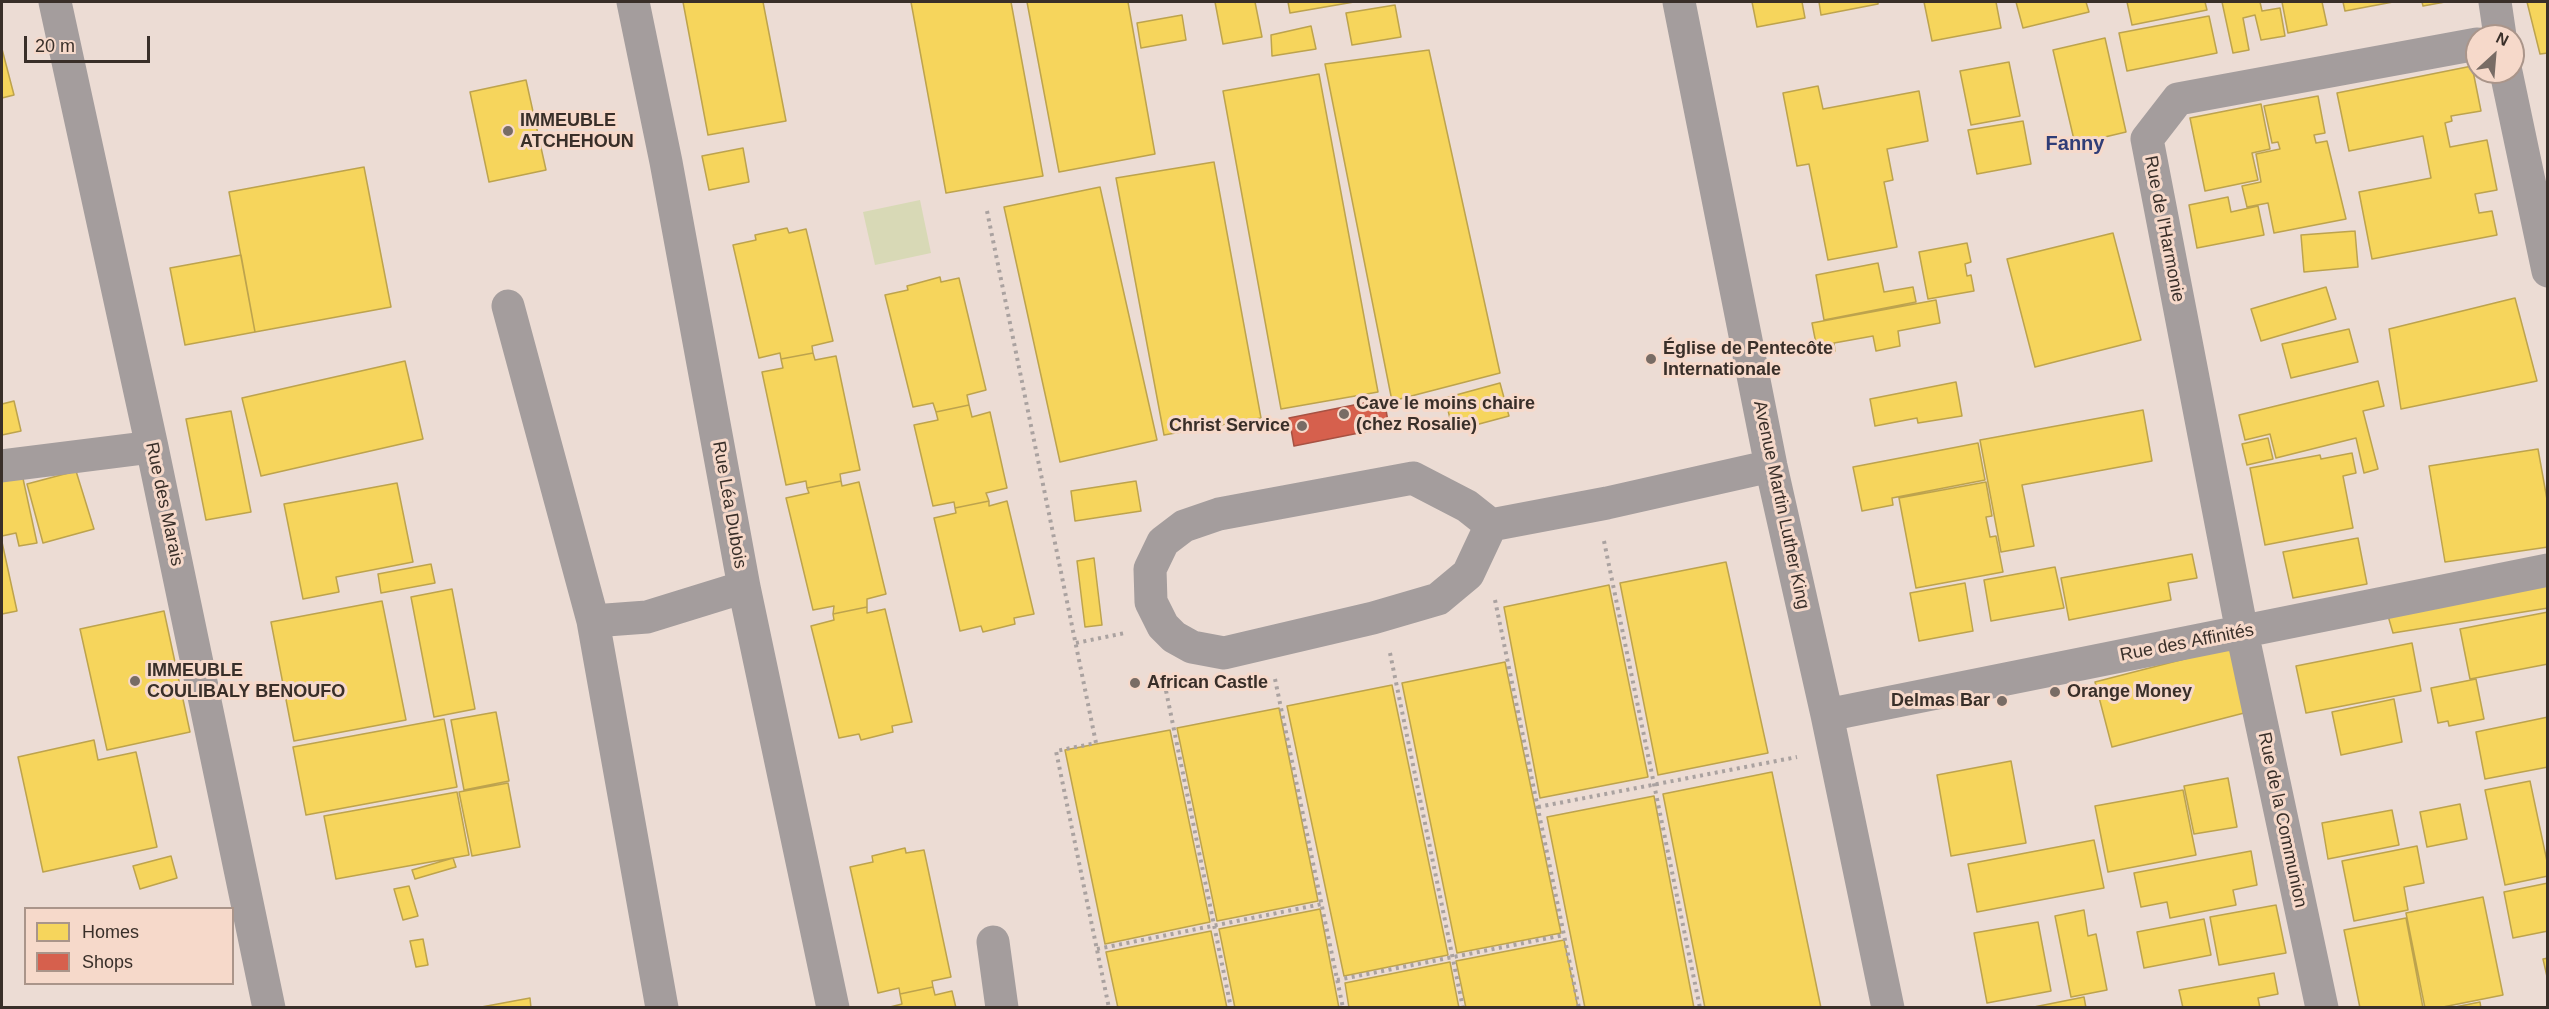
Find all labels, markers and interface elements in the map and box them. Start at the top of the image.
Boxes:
scale bar [27,24,153,62]
north arrow [2465,24,2525,84]
text: N [2493,29,2511,49]
text: 20 m [35,36,75,56]
place label: IMMEUBLE ATCHEHOUN [520,110,634,152]
marker: IMMEUBLE ATCHEHOUN [501,124,515,138]
district label: Fanny [2046,132,2104,156]
street label: Rue de l'Harmonie [2139,154,2189,304]
place label: Église de Pentecôte Internationale [1663,338,1833,380]
marker: Église de Pentecôte Internationale [1644,352,1658,366]
place label: Cave le moins chaire (chez Rosalie) [1356,393,1535,436]
street label: Avenue Martin Luther King [1748,399,1814,611]
marker: Cave le moins chaire (chez Rosalie) [1337,407,1351,421]
place label: Christ Service [1169,415,1290,437]
marker: Christ Service [1295,419,1309,433]
street label: Rue des Marais [140,440,188,568]
street label: Rue Léa Dubois [707,440,751,570]
street label: Rue des Affinités [2118,619,2256,667]
place label: IMMEUBLE COULIBALY BENOUFO [147,660,345,702]
place label: African Castle [1147,672,1268,694]
marker: IMMEUBLE COULIBALY BENOUFO [128,674,142,688]
marker: African Castle [1128,676,1142,690]
place label: Orange Money [2067,681,2192,703]
marker: Orange Money [2048,685,2062,699]
place label: Delmas Bar [1891,690,1990,712]
marker: Delmas Bar [1995,694,2009,708]
street label: Rue de la Communion [2253,730,2311,910]
legend [24,907,234,985]
text: Homes [82,922,139,942]
text: Shops [82,952,133,972]

